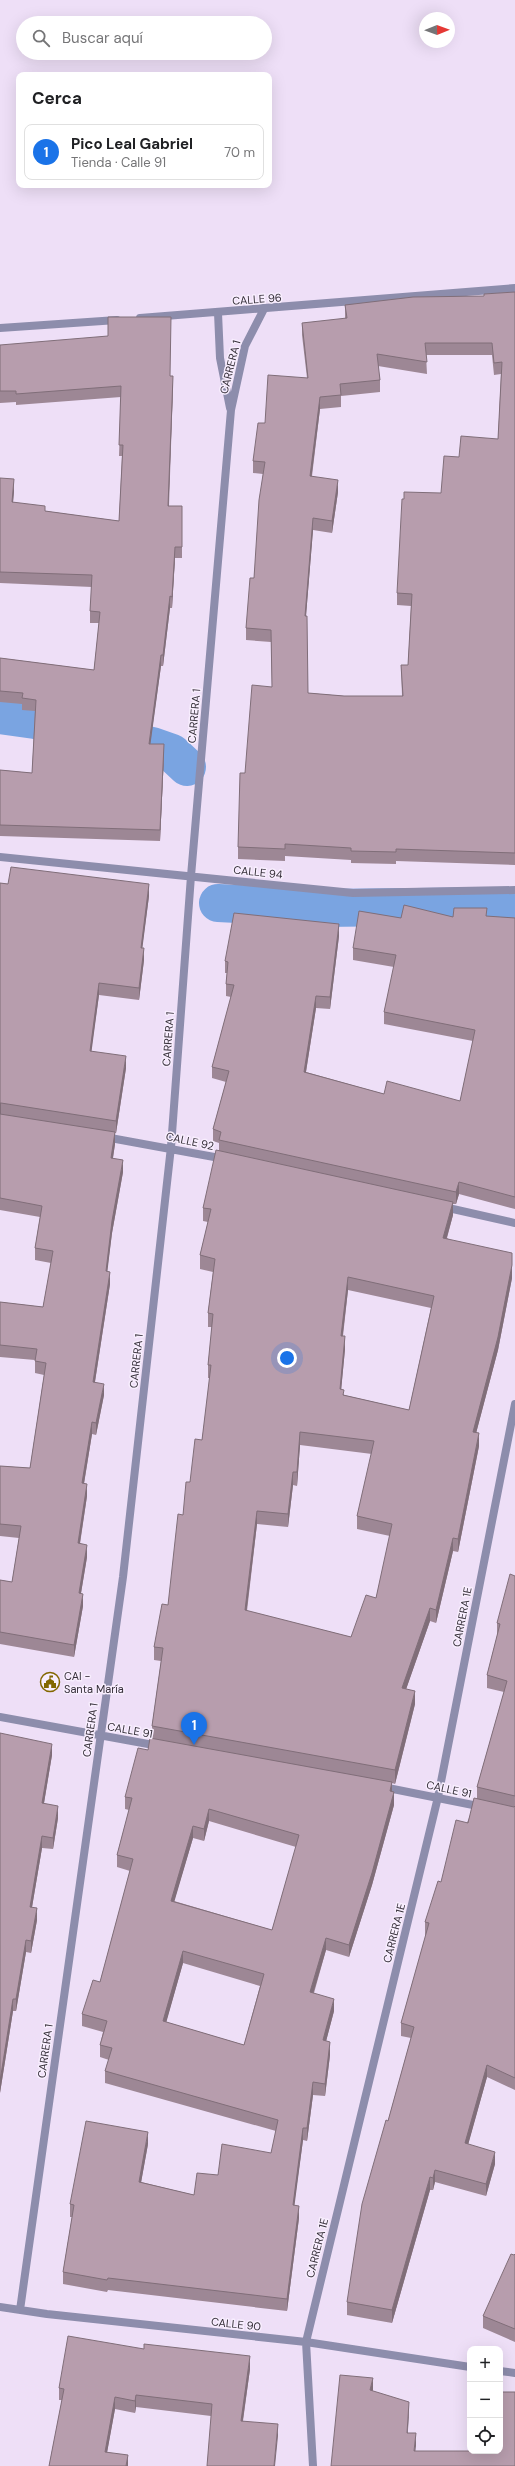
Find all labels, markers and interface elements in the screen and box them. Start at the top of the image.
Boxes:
north arrow [419,12,455,48]
search box [16,16,272,60]
icon: search [30,27,52,49]
text: Buscar aquí [62,28,143,48]
text: Cerca [32,87,82,109]
text: Pico Leal Gabriel [71,134,193,154]
text: 1 [44,144,48,161]
text: 70 m [224,144,255,161]
text: Tienda · Calle 91 [71,154,166,171]
street label: CALLE 96 [232,290,282,308]
street label: CARRERA 1 [217,339,243,395]
street label: CARRERA 1 [185,688,203,744]
street label: CALLE 94 [233,862,284,882]
street label: CARRERA 1 [159,1011,177,1067]
street label: CALLE 92 [165,1129,215,1153]
street label: CARRERA 1 [126,1333,146,1389]
your location [277,1348,297,1368]
street label: CARRERA 1E [449,1586,475,1648]
place label: CAI - Santa María [64,1669,124,1696]
public building icon: CAI - Santa María [39,1671,61,1693]
street label: CARRERA 1 [79,1702,101,1758]
pin: 1 [181,1712,207,1745]
street label: CALLE 91 [106,1719,154,1741]
street label: CALLE 91 [425,1777,473,1801]
street label: CARRERA 1E [380,1902,408,1964]
street label: CARRERA 1 [34,2023,56,2079]
street label: CARRERA 1E [303,2217,331,2279]
street label: CALLE 90 [210,2314,262,2334]
map controls [467,2346,503,2454]
button: + [467,2346,503,2382]
button: − [467,2382,503,2418]
button: locate [467,2418,503,2454]

